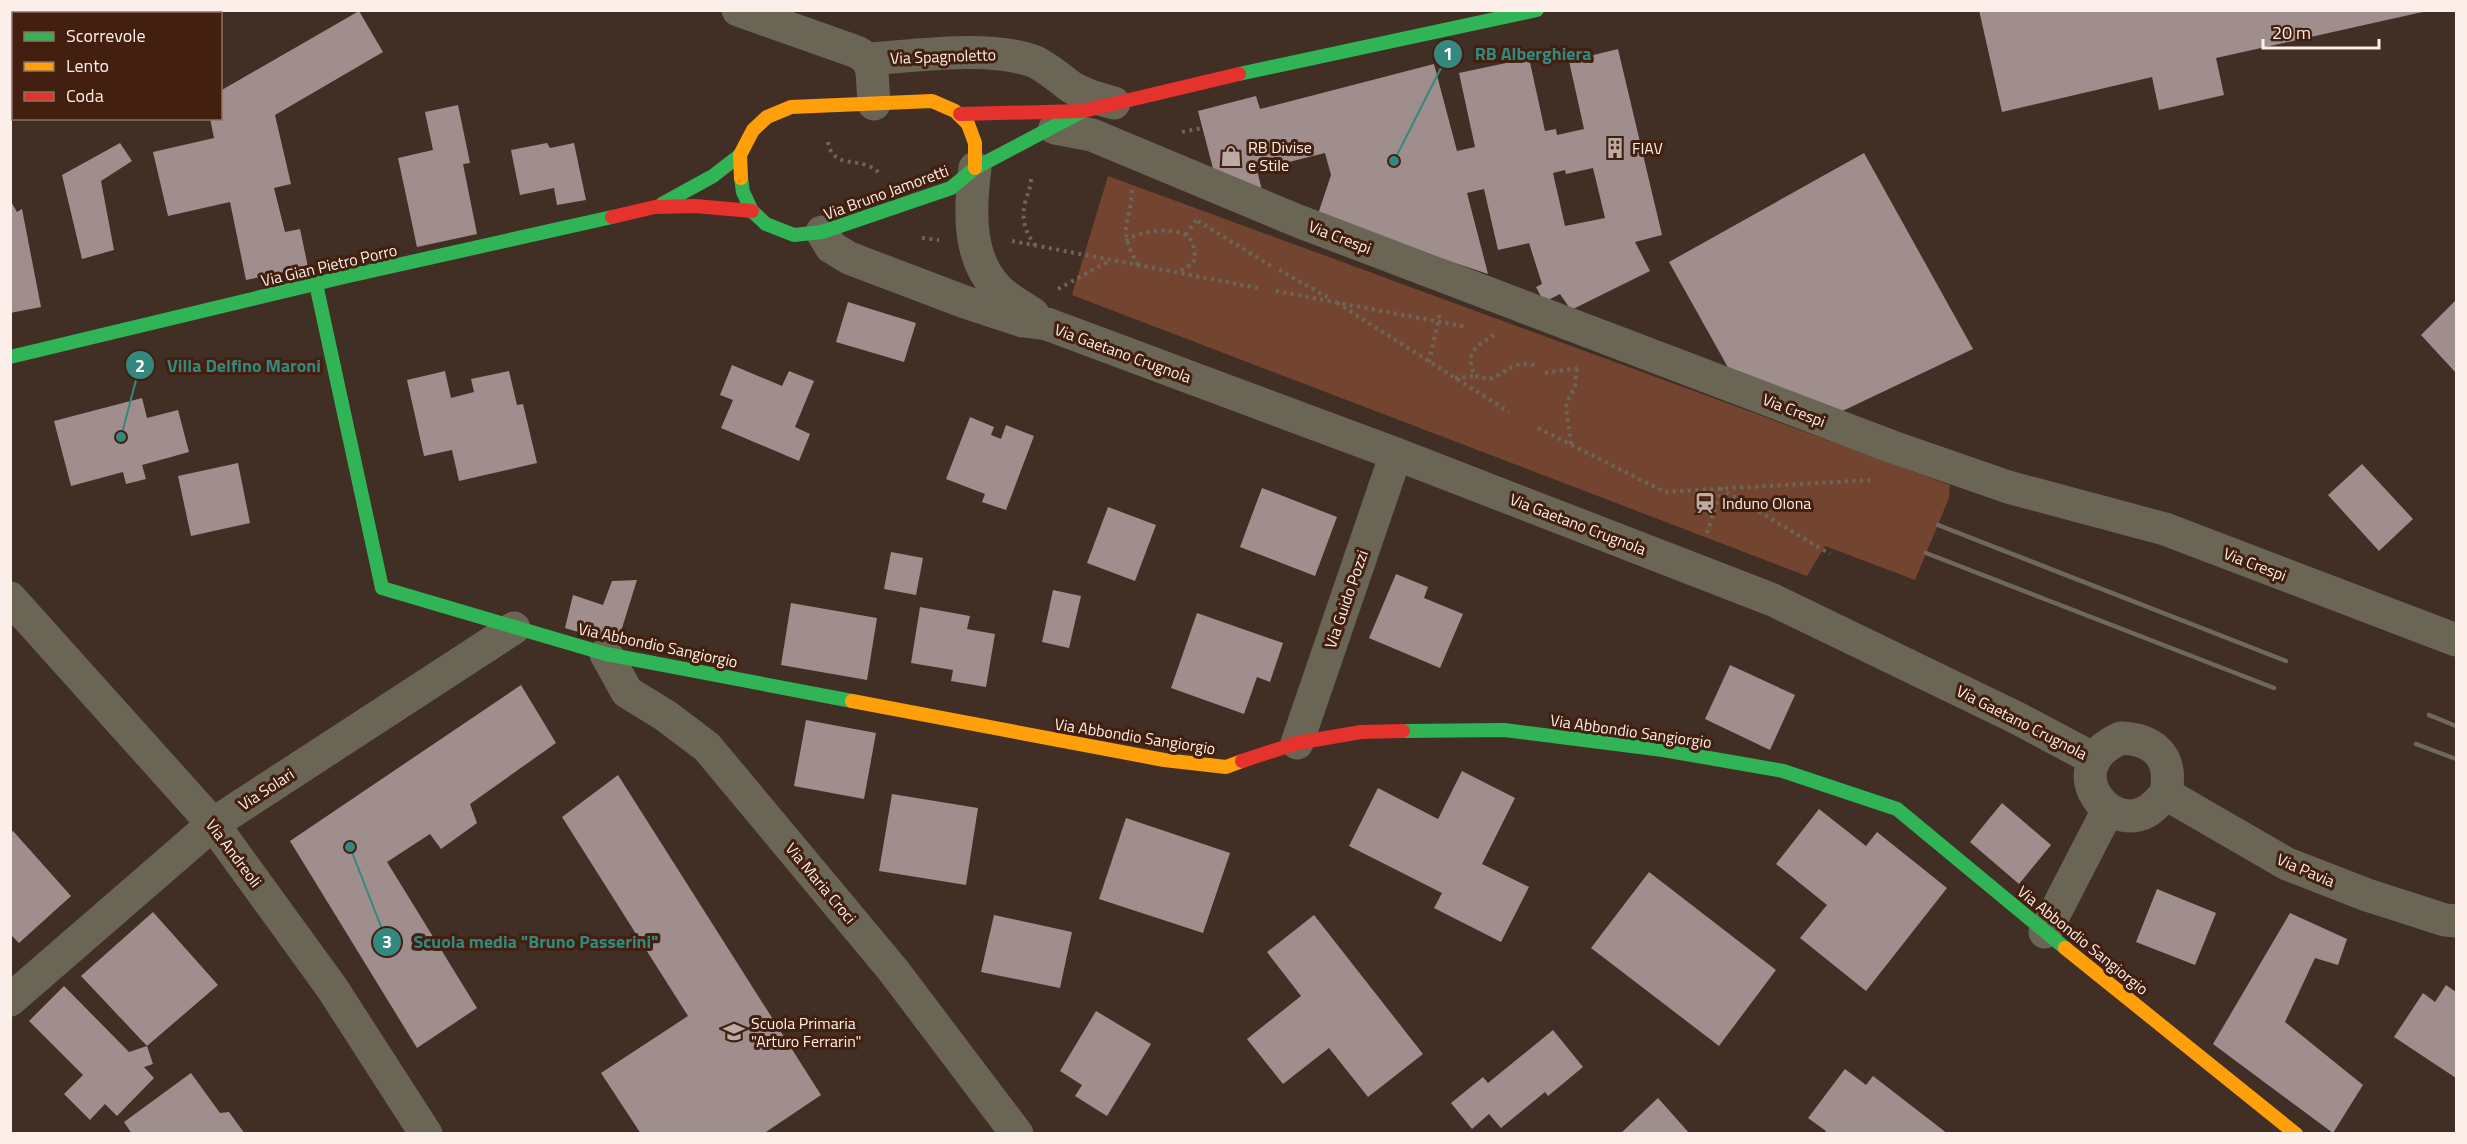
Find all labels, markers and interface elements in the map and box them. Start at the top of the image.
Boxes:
legend [12,12,222,120]
scale bar [2263,12,2378,50]
text: 20 m [2272,19,2311,46]
text: Scorrevole [66,22,145,49]
callout: RB Alberghiera [1433,36,1604,72]
text: 1 [1443,40,1453,67]
text: RB Alberghiera [1475,40,1591,67]
street label: Via Spagnoletto [890,42,996,70]
text: Lento [66,52,109,79]
text: Coda [66,82,104,109]
place label: RB Divise e Stile [1248,135,1312,177]
building icon: FIAV [1603,136,1627,160]
place label: FIAV [1632,136,1663,160]
shop icon: RB Divise e Stile [1219,144,1243,168]
street label: Via Bruno Jamoretti [820,158,952,226]
street label: Via Crespi [1305,214,1375,260]
street label: Via Gian Pietro Porro [259,238,399,292]
street label: Via Gaetano Crugnola [1051,317,1195,389]
callout: Villa Delfino Maroni [125,347,333,383]
text: 2 [135,352,145,379]
text: Villa Delfino Maroni [167,352,321,379]
street label: Via Crespi [1759,387,1829,433]
street label: Via Gaetano Crugnola [1506,487,1650,561]
station icon: Induno Olona [1693,491,1717,515]
place label: Induno Olona [1722,491,1811,515]
street label: Via Crespi [2220,541,2290,587]
street label: Via Guido Pozzi [1318,547,1374,651]
street label: Via Abbondio Sangiorgio [576,616,740,674]
street label: Via Gaetano Crugnola [1952,679,2092,765]
street label: Via Abbondio Sangiorgio [1549,708,1713,754]
street label: Via Abbondio Sangiorgio [1053,711,1217,761]
street label: Via Solari [233,762,299,816]
street label: Via Andreoli [200,814,268,892]
street label: Via Maria Croci [780,837,862,929]
street label: Via Pavia [2273,847,2339,893]
street label: Via Abbondio Sangiorgio [2012,879,2154,1001]
callout: Scuola media "Bruno Passerini" [372,924,671,960]
text: 3 [382,928,392,955]
text: Scuola media "Bruno Passerini" [413,928,659,955]
place label: Scuola Primaria "Arturo Ferrarin" [751,1011,862,1053]
school or university icon: Scuola Primaria "Arturo Ferrarin" [722,1020,746,1044]

